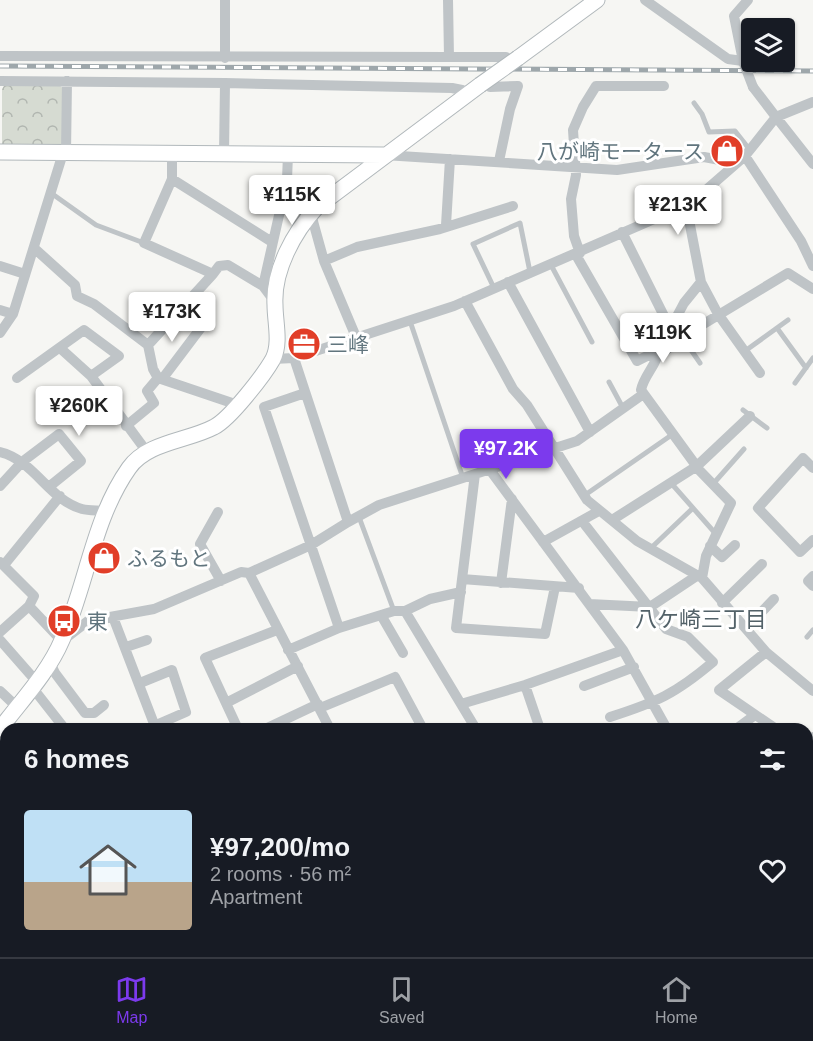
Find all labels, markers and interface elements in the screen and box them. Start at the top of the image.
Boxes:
map controls [741,18,795,72]
button: layers [741,18,795,72]
shop icon: 八が崎モータース [709,133,745,169]
place label: 八が崎モータース [537,140,704,163]
pin: ¥115K [250,175,334,226]
text: ¥115K [263,183,321,205]
pin: ¥213K [636,185,720,236]
text: ¥213K [649,193,707,215]
pin: ¥173K [130,292,214,343]
text: ¥173K [143,300,201,322]
pin: ¥119K [621,313,705,364]
text: ¥119K [634,321,692,343]
office icon: 三峰 [286,326,322,362]
place label: 三峰 [327,333,369,356]
pin: ¥260K [37,386,121,437]
text: ¥260K [50,394,108,416]
pin: ¥97.2K [457,429,555,480]
text: ¥97.2K [474,437,538,459]
shop icon: ふるもと [86,540,122,576]
place label: ふるもと [127,547,211,570]
bus stop icon: 東 [46,603,82,639]
district label: 八ケ崎三丁目 [635,607,767,632]
place label: 東 [87,610,108,633]
icon: filters [756,743,789,776]
text: 6 homes [24,744,130,774]
text: ¥97,200/mo [210,832,350,862]
icon: home [72,834,144,906]
icon: heart [756,854,789,887]
text: 2 rooms · 56 m² [210,863,351,885]
text: Apartment [210,886,302,908]
tab: Map [115,973,148,1027]
tab: Saved [379,973,424,1027]
tab: Home [655,973,698,1027]

